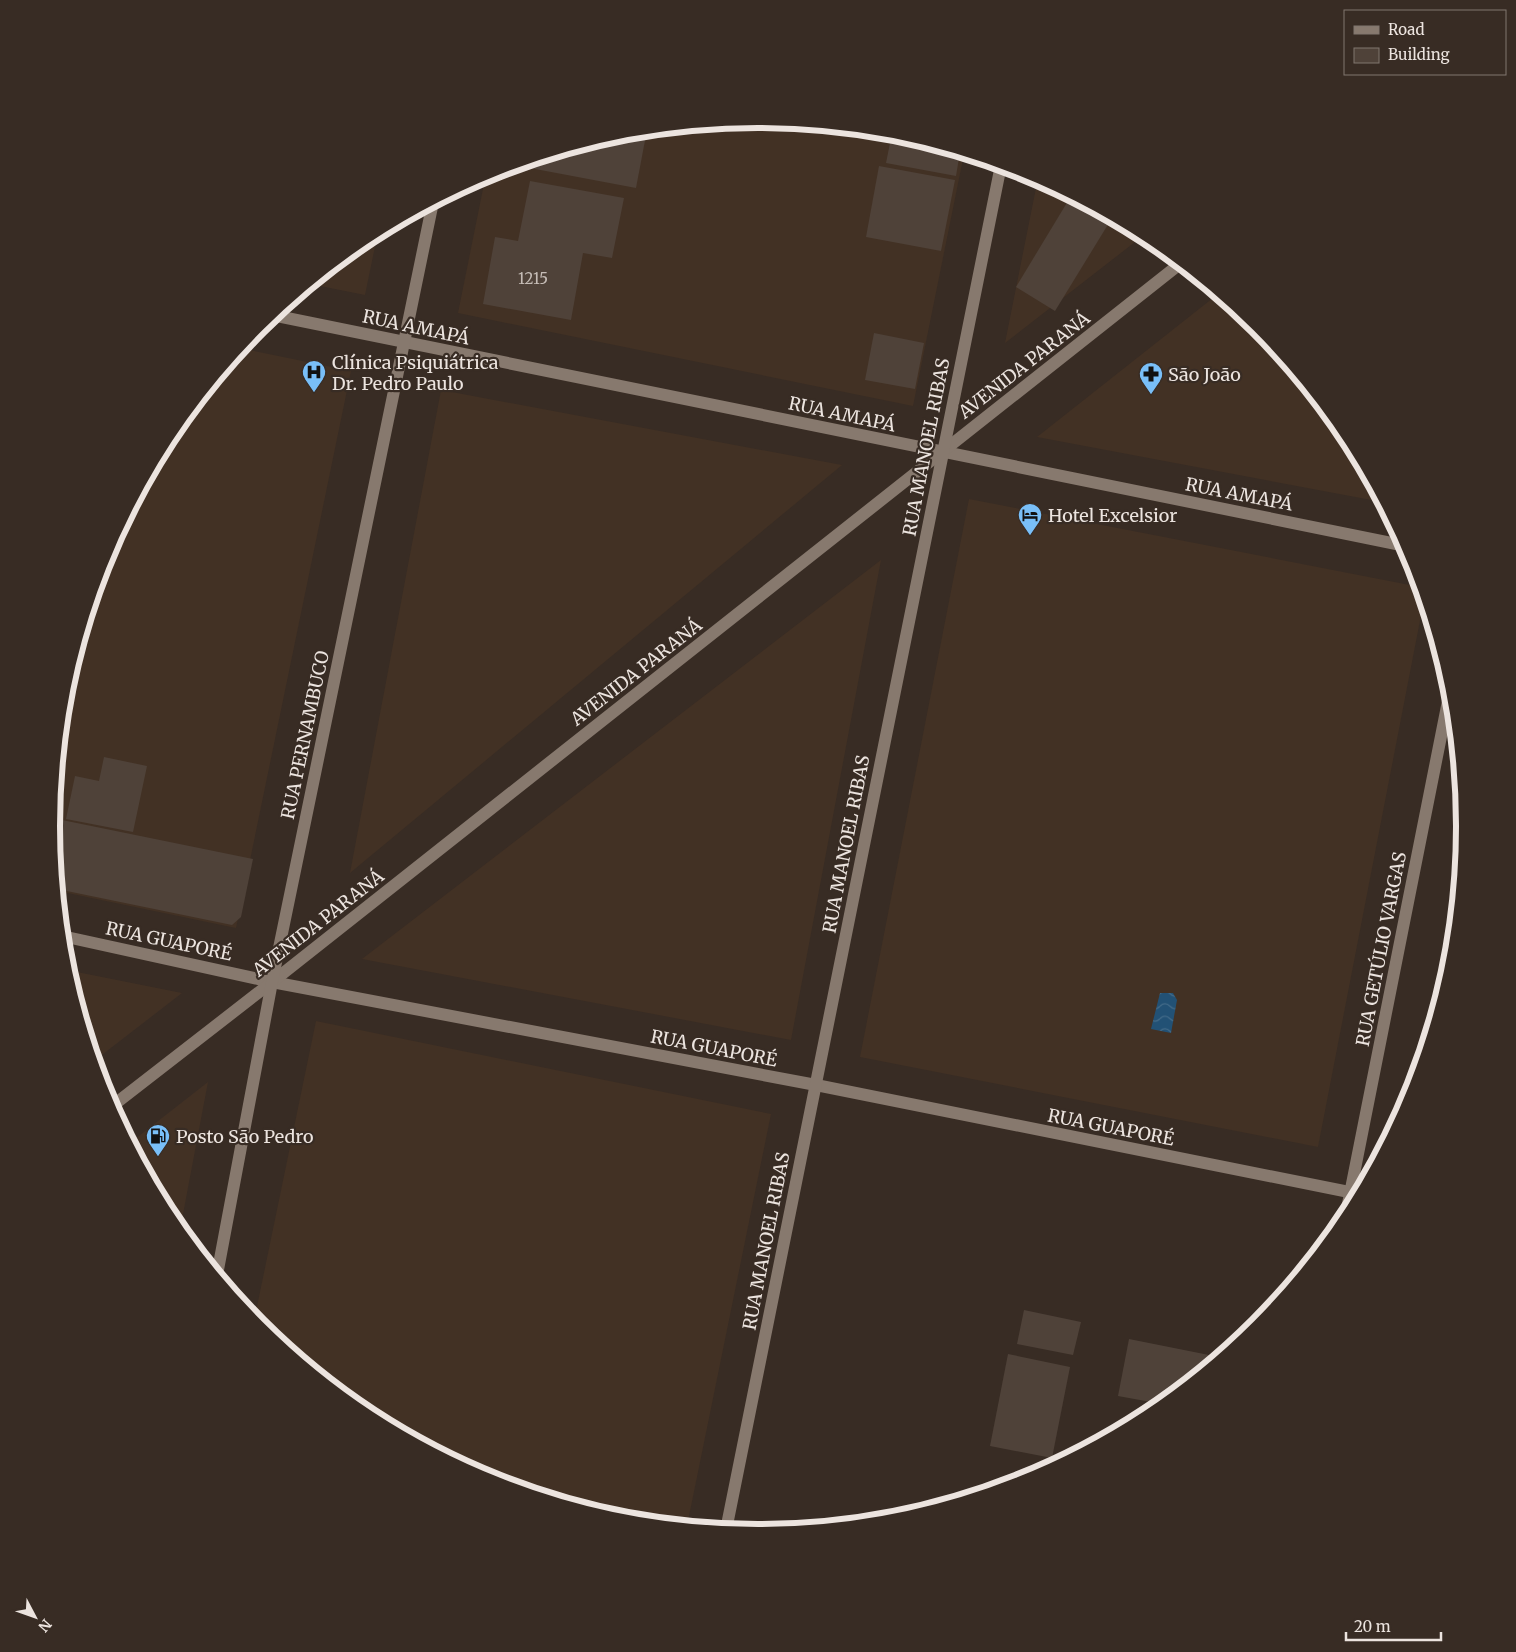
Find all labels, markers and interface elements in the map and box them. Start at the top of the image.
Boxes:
legend [1344,10,1506,75]
text: Road [1388,20,1424,39]
text: Building [1388,45,1450,64]
house number: 1215 [518,269,548,288]
street label: RUA AMAPÁ [360,304,472,350]
street label: AVENIDA PARANÁ [953,306,1095,424]
place label: Clínica Psiquiátrica Dr. Pedro Paulo [332,351,499,395]
street label: RUA MANOEL RIBAS [897,356,955,538]
hospital icon: Clínica Psiquiátrica Dr. Pedro Paulo [301,359,327,393]
pharmacy icon: São João [1138,361,1164,395]
place label: São João [1168,363,1241,386]
street label: RUA AMAPÁ [786,391,898,437]
street label: RUA AMAPÁ [1183,472,1295,516]
hotel icon: Hotel Excelsior [1017,502,1043,536]
place label: Hotel Excelsior [1048,504,1177,527]
street label: AVENIDA PARANÁ [565,613,707,731]
street label: RUA PERNAMBUCO [276,649,334,821]
street label: RUA MANOEL RIBAS [817,753,875,935]
street label: RUA GETÚLIO VARGAS [1351,849,1411,1048]
street label: AVENIDA PARANÁ [247,864,389,982]
street label: RUA GUAPORÉ [104,916,235,966]
street label: RUA GUAPORÉ [649,1024,780,1072]
street label: RUA GUAPORÉ [1046,1103,1177,1151]
fuel station icon: Posto São Pedro [145,1123,171,1157]
place label: Posto São Pedro [176,1125,313,1148]
street label: RUA MANOEL RIBAS [737,1150,795,1332]
north arrow [10,1592,60,1642]
scale bar [1346,1610,1441,1642]
text: N [34,1615,55,1636]
text: 20 m [1354,1617,1391,1636]

